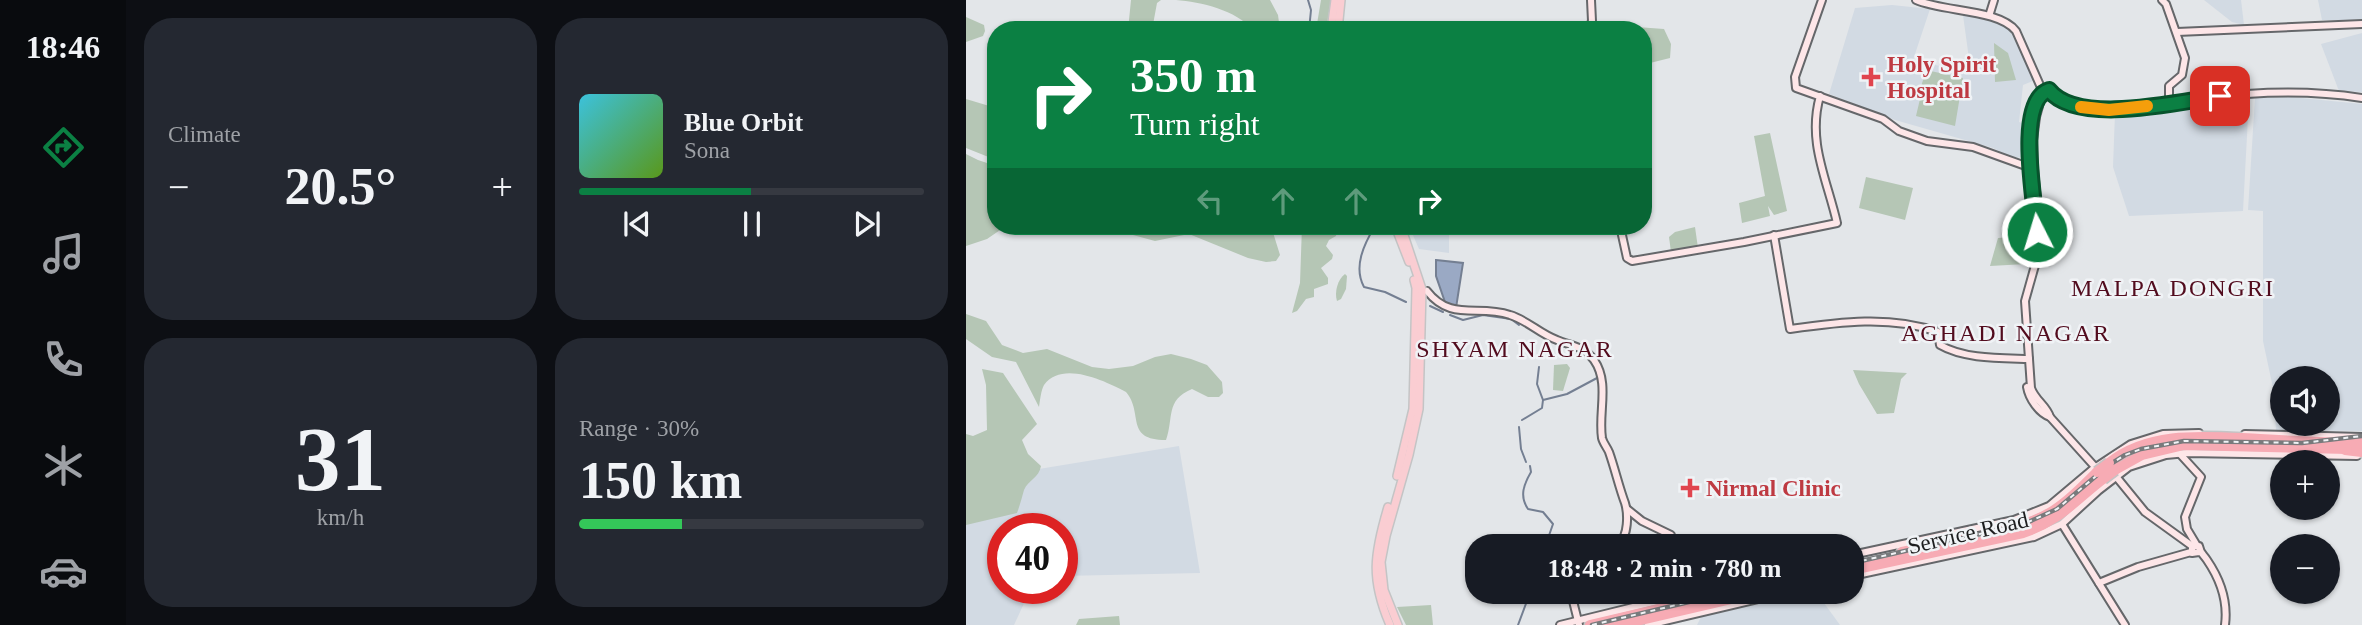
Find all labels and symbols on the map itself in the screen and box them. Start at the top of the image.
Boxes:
place label: Holy Spirit Hospital [1887,52,1997,103]
pin [2190,66,2250,126]
marker: Holy Spirit Hospital [1861,67,1881,87]
position arrow [2000,195,2074,269]
district label: MALPA DONGRI [2071,275,2275,301]
district label: AGHADI NAGAR [1901,320,2111,346]
district label: SHYAM NAGAR [1416,336,1614,362]
place label: Nirmal Clinic [1706,476,1841,501]
marker: Nirmal Clinic [1680,478,1700,498]
street label: Service Road [1905,507,2031,559]
speed limit sign: 40 [987,513,1078,604]

